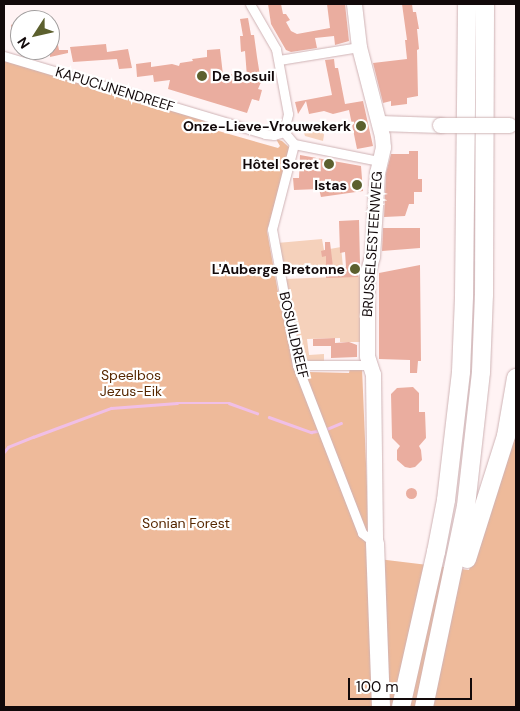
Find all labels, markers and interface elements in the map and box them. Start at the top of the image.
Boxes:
north arrow [10,10,60,60]
text: N [13,34,34,52]
street label: KAPUCIJNENDREEF [53,63,177,115]
place label: De Bosuil [212,68,275,84]
marker: De Bosuil [196,70,208,82]
place label: Onze-Lieve-Vrouwekerk [183,118,351,134]
marker: Onze-Lieve-Vrouwekerk [355,120,367,132]
place label: Hôtel Soret [242,156,319,172]
marker: Hôtel Soret [323,158,335,170]
street label: BRUSSELSESTEENWEG [359,170,385,318]
place label: Istas [314,177,347,193]
marker: Istas [351,179,363,191]
place label: L'Auberge Bretonne [212,261,345,277]
marker: L'Auberge Bretonne [349,263,361,275]
street label: BOSUILDREEF [276,290,312,380]
park label: Speelbos Jezus-Eik [100,367,162,400]
park label: Sonian Forest [142,515,230,531]
scale bar [350,668,474,700]
text: 100 m [356,677,399,697]

